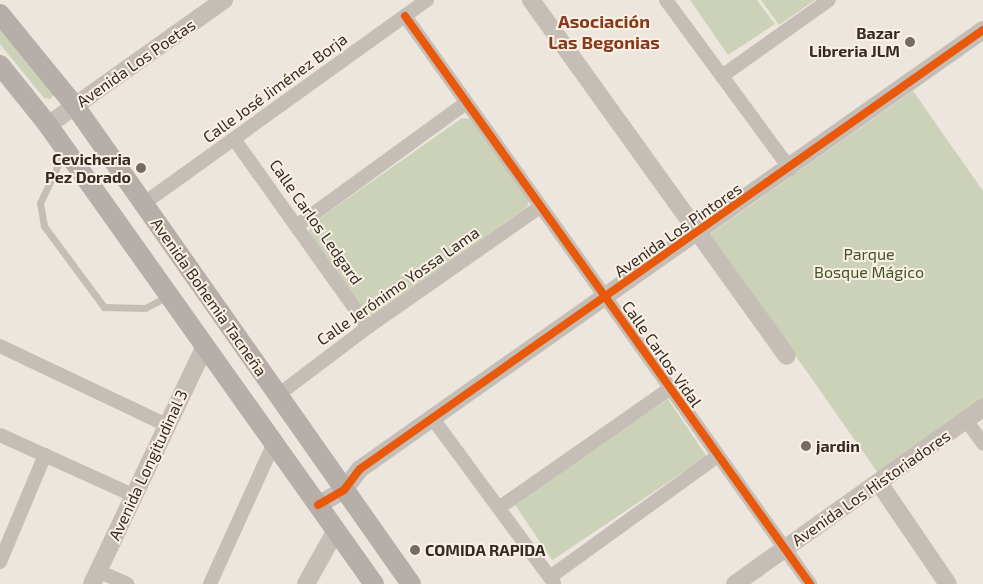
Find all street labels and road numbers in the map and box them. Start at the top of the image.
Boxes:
street label: Avenida Los Poetas [73,15,199,111]
street label: Calle José Jiménez Borja [199,29,351,147]
street label: Calle Carlos Ledgard [266,156,366,288]
street label: Avenida Los Pintores [611,179,745,281]
street label: Avenida Bohemia Tacneña [147,214,271,380]
street label: Calle Jerónimo Yossa Lama [313,222,483,350]
street label: Calle Carlos Vidal [618,297,706,411]
street label: Avenida Longitudinal 3 [105,386,191,544]
street label: Avenida Los Historiadores [788,426,954,550]

